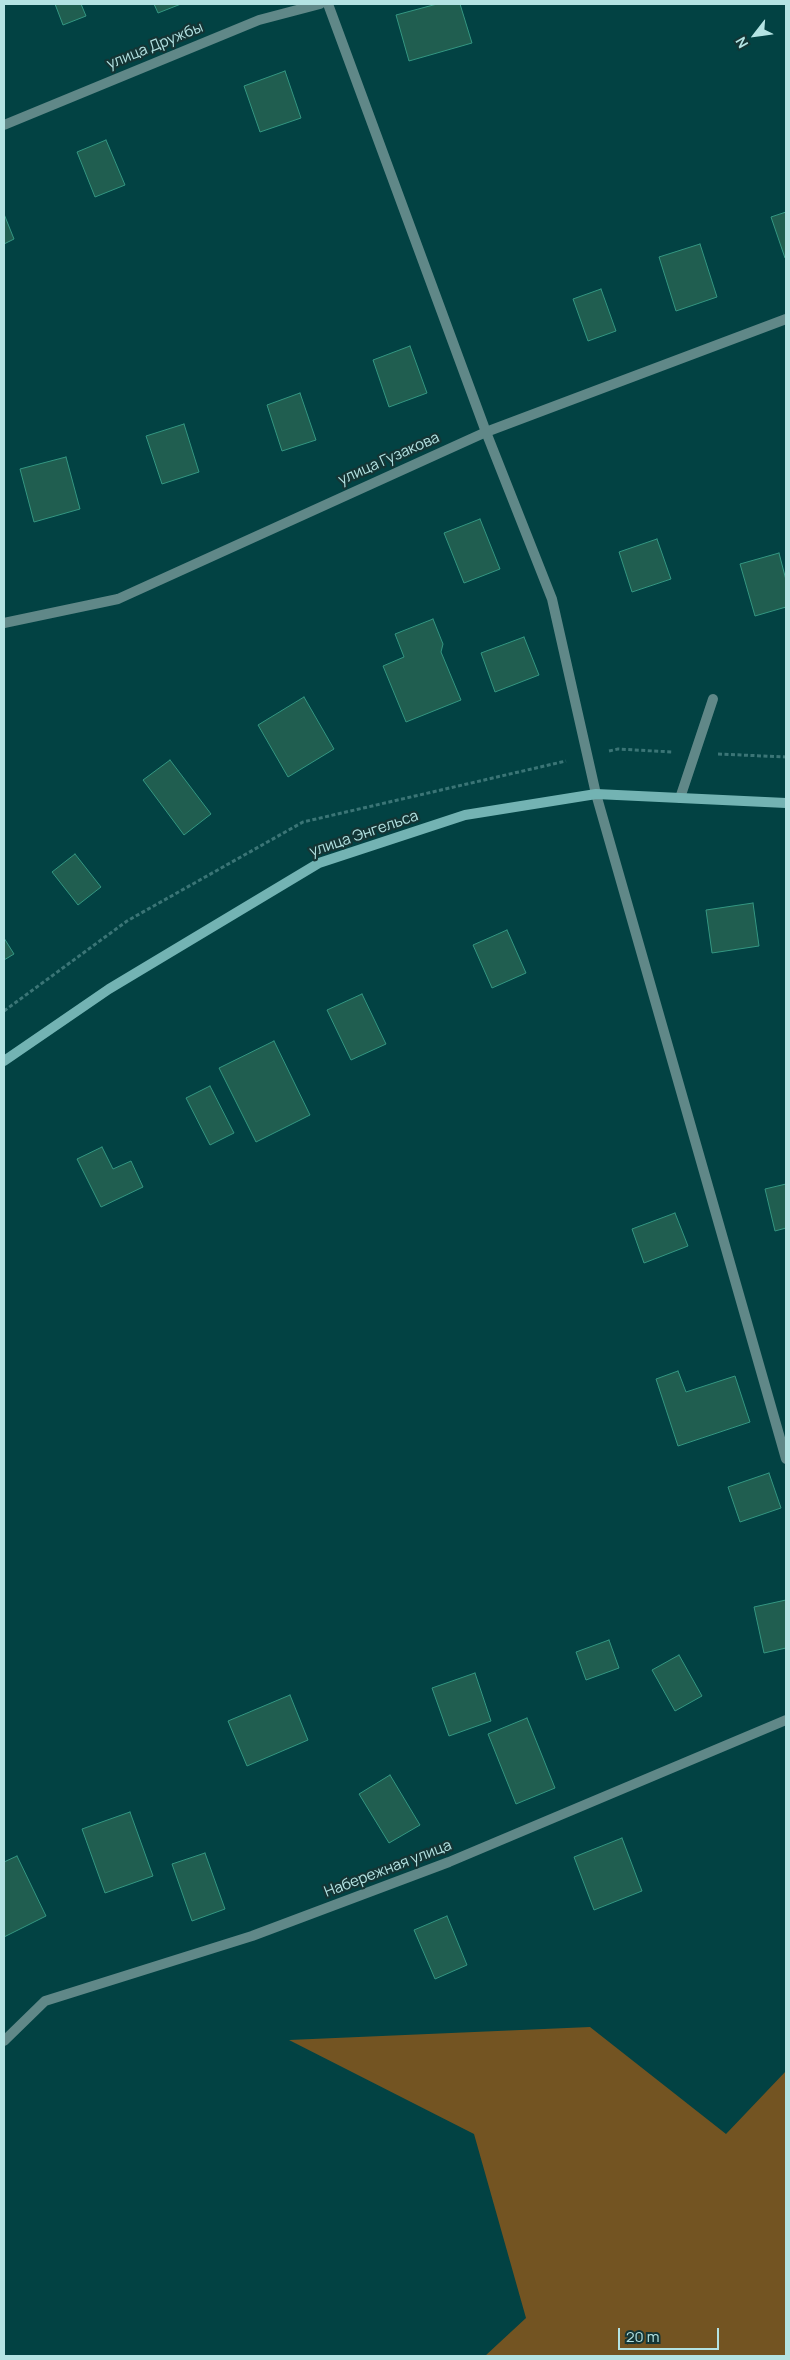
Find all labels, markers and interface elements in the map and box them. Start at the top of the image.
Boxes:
north arrow [730,10,780,60]
street label: улица Дружбы [104,19,206,73]
text: N [731,34,752,52]
street label: улица Гузакова [336,429,442,489]
street label: улица Энгельса [307,807,421,861]
street label: Набережная улица [322,1836,454,1902]
scale bar [620,2318,721,2350]
text: 20 m [626,2326,659,2347]

